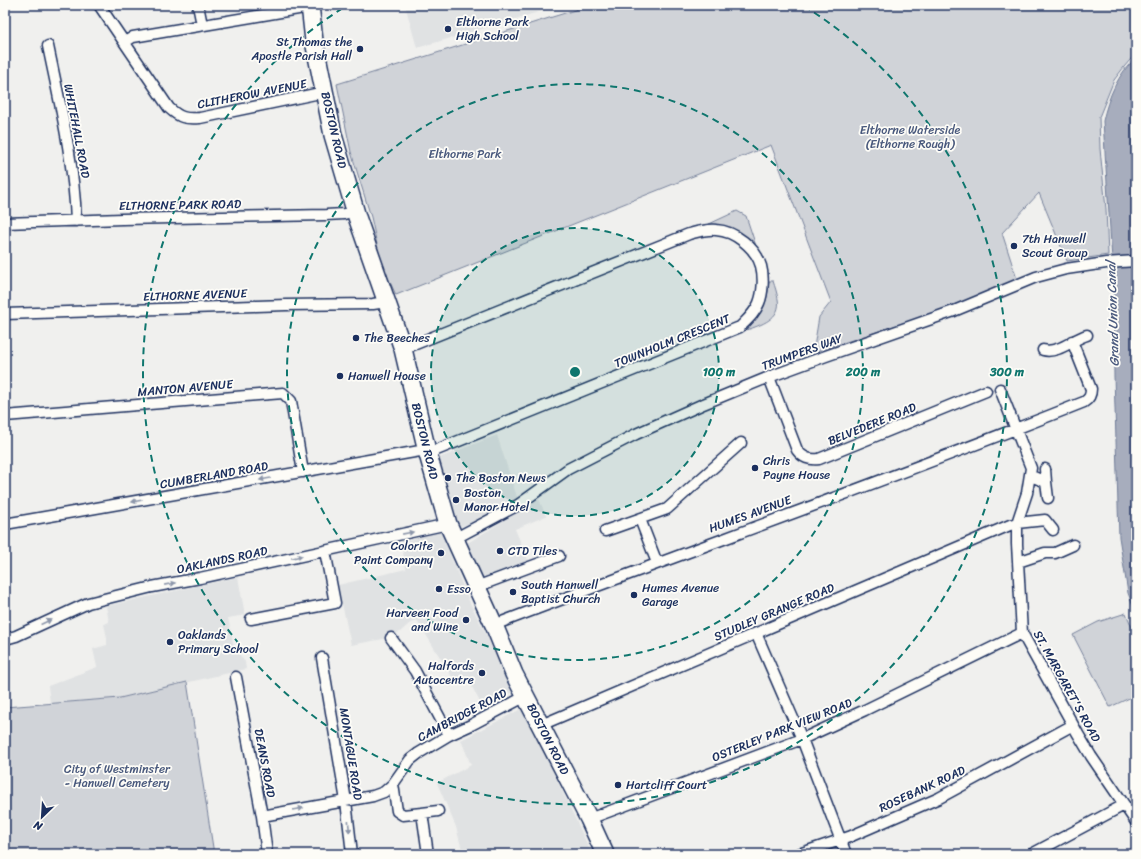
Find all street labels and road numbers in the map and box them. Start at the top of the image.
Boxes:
street label: CLITHEROW AVENUE [195,72,310,115]
street label: WHITEHALL ROAD [57,82,97,181]
street label: BOSTON ROAD [314,89,354,171]
street label: ELTHORNE PARK ROAD [119,193,242,217]
street label: ELTHORNE AVENUE [143,282,249,308]
street label: TOWNHOLM CRESCENT [611,307,734,374]
street label: TRUMPERS WAY [758,327,846,377]
street label: MANTON AVENUE [136,373,235,403]
street label: BELVEDERE ROAD [824,396,920,452]
street label: BOSTON ROAD [405,400,445,482]
street label: CUMBERLAND ROAD [158,455,270,495]
street label: HUMES AVENUE [706,488,796,539]
street label: OAKLANDS ROAD [175,539,270,580]
street label: STUDLEY GRANGE ROAD [710,576,839,647]
street label: ST. MARGARET'S ROAD [1027,626,1107,747]
street label: CAMBRIDGE ROAD [413,682,511,748]
street label: OSTERLEY PARK VIEW ROAD [708,692,856,768]
street label: BOSTON ROAD [520,699,576,779]
street label: MONTAGUE ROAD [333,706,369,802]
street label: DEANS ROAD [248,727,283,800]
street label: ROSEBANK ROAD [875,759,970,819]

